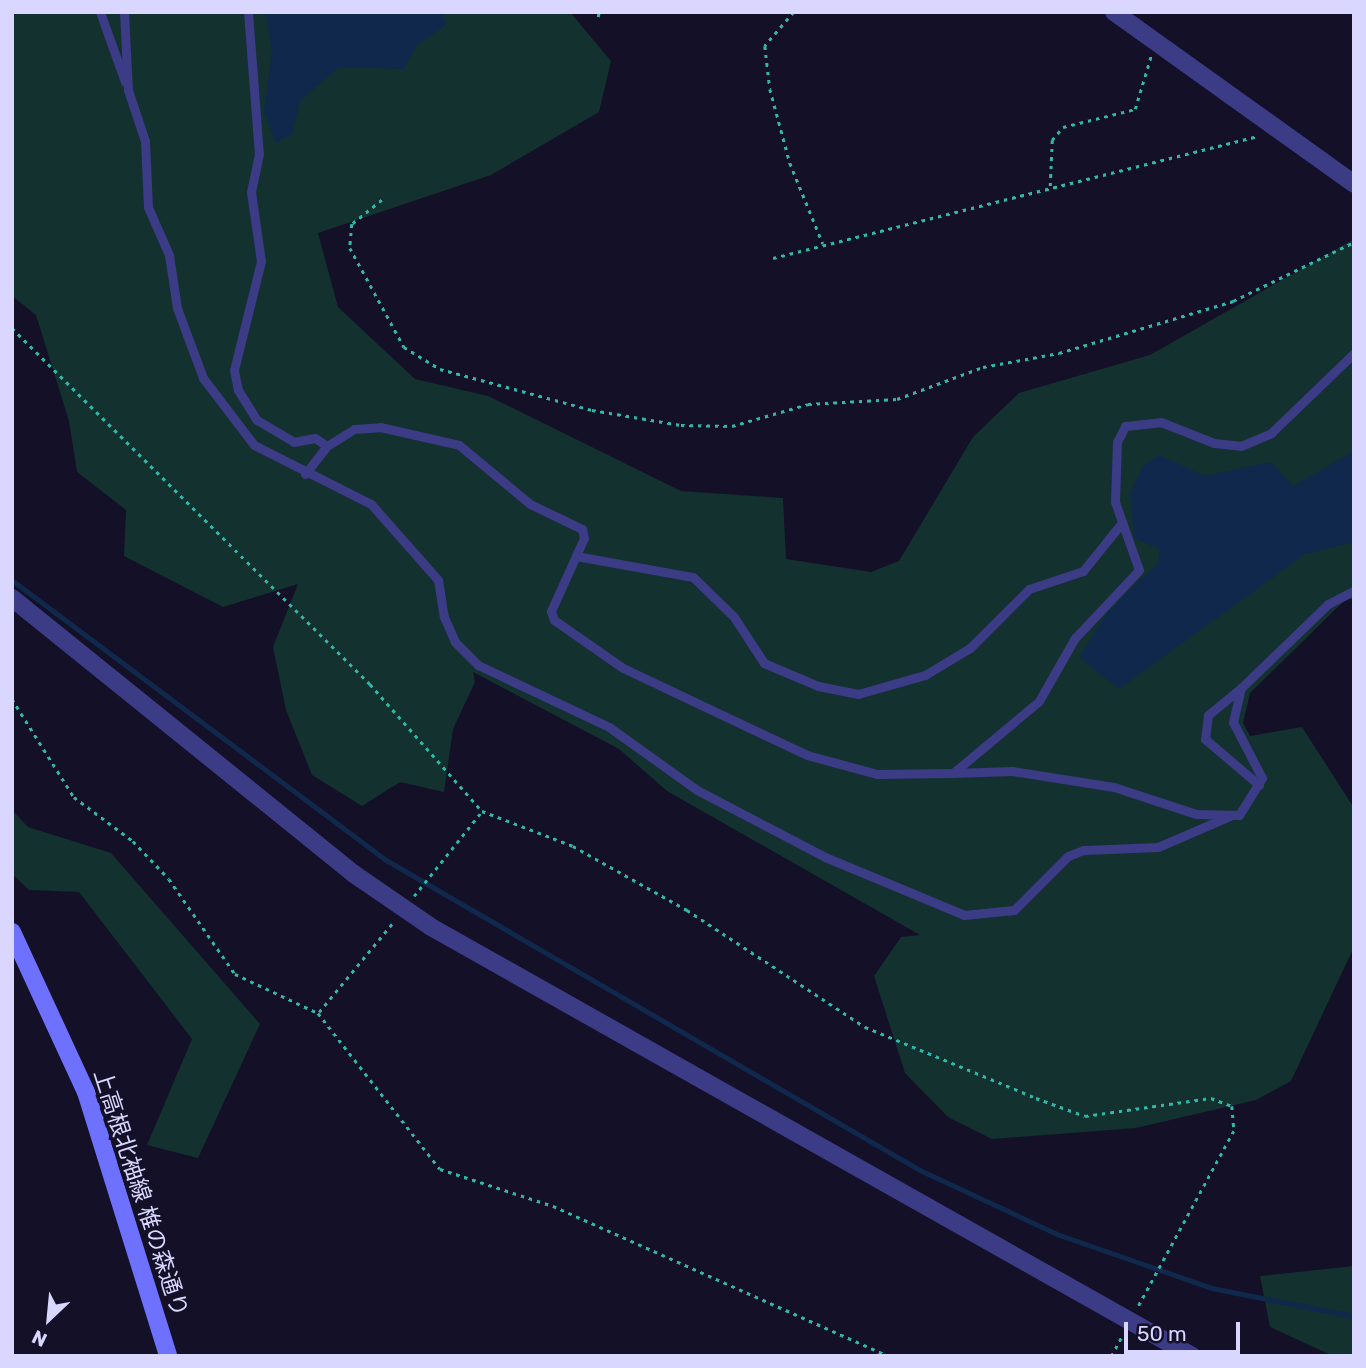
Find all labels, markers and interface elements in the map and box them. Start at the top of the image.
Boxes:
street label: 上高根北袖線 椎の森通り [88,1066,194,1320]
north arrow [14,1284,84,1354]
scale bar [1128,1308,1244,1352]
text: 50 m [1137,1321,1187,1346]
text: N [28,1325,51,1352]

